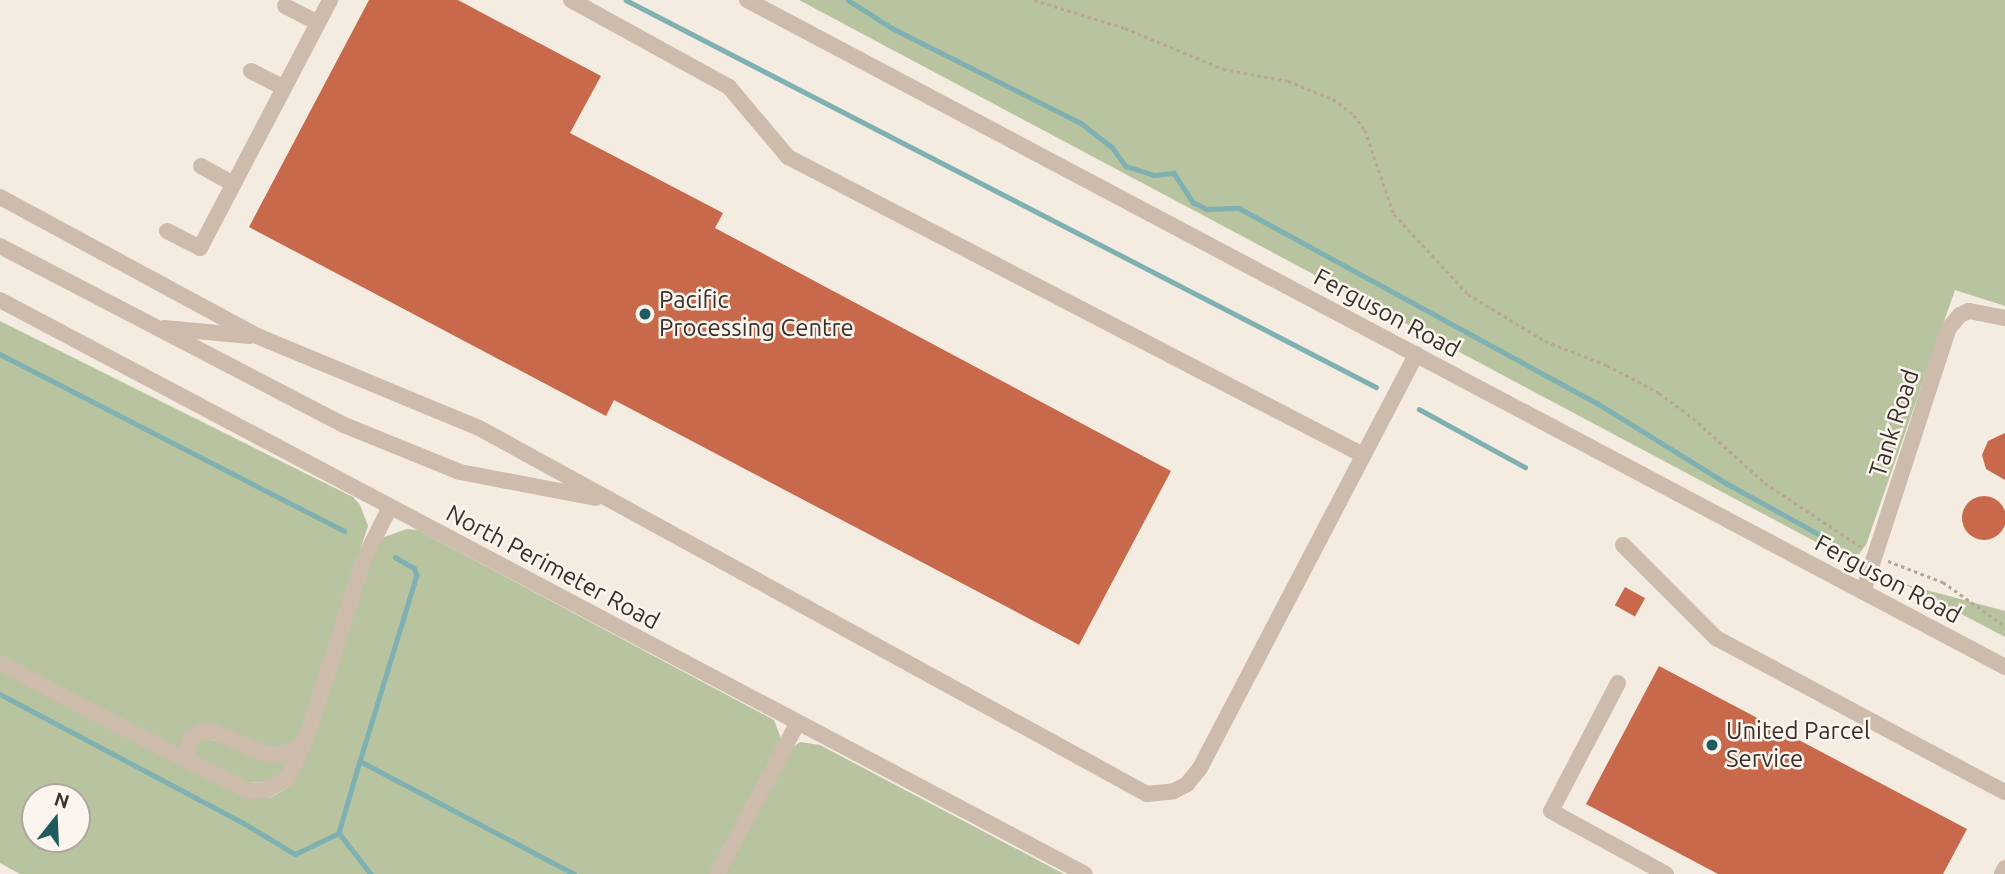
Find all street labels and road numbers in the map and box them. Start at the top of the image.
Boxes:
street label: Ferguson Road [1309,262,1465,364]
street label: Tank Road [1863,366,1925,480]
street label: North Perimeter Road [441,499,665,635]
street label: Ferguson Road [1810,528,1966,630]

